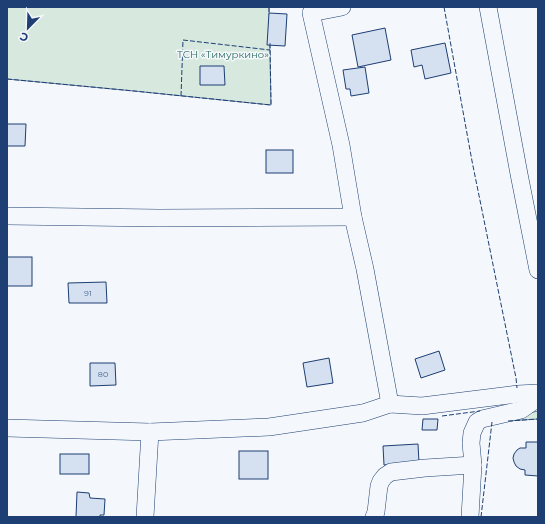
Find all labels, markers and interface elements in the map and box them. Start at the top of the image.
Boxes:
north arrow [8,8,48,48]
text: С [18,29,31,45]
park label: ТСН «Тимуркино» [177,48,269,61]
house number: 91 [84,288,92,298]
house number: 80 [98,369,108,379]

